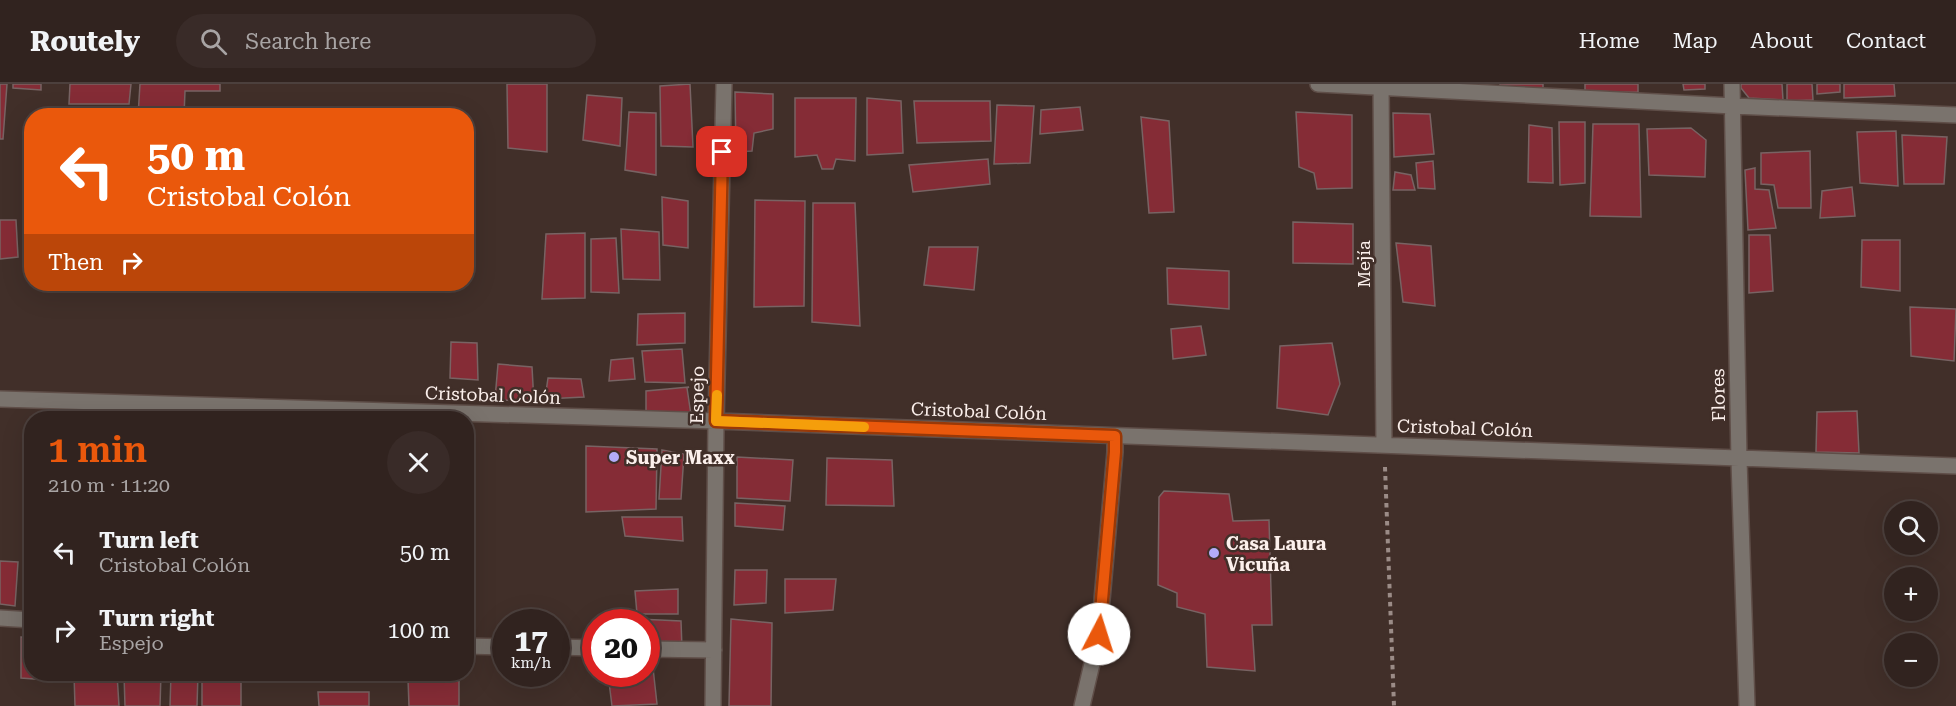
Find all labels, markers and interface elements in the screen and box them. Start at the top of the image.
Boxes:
search box [176,14,596,68]
text: Routely [30,25,140,58]
icon: search [197,25,230,58]
text: Search here [245,29,371,54]
text: Home [1579,29,1640,53]
text: Map [1673,29,1718,53]
text: About [1751,29,1813,53]
text: Contact [1846,29,1926,53]
pin [696,126,747,177]
text: 50 m [147,131,245,180]
icon: left [48,132,126,210]
icon: arrive [705,135,738,168]
text: Cristobal Colón [147,181,351,213]
street label: Mejía [1353,240,1374,288]
icon: right [115,246,148,279]
text: Then [48,250,103,275]
street label: Espejo [686,366,708,424]
street label: Flores [1707,368,1729,422]
street label: Cristobal Colón [425,382,562,408]
street label: Cristobal Colón [911,398,1048,424]
street label: Cristobal Colón [1397,415,1534,441]
text: 1 min [48,429,147,471]
button: close [387,431,450,494]
place label: Super Maxx [626,447,735,468]
marker: Super Maxx [607,450,621,464]
text: 210 m · 11:20 [48,473,170,497]
map controls [1884,501,1938,687]
button: search [1884,501,1938,555]
text: Turn left [99,528,199,553]
place label: Casa Laura Vicuña [1226,533,1327,575]
icon: left [48,536,81,569]
text: 50 m [400,540,450,565]
marker: Casa Laura Vicuña [1207,546,1221,560]
text: Cristobal Colón [99,553,250,577]
button: + [1884,567,1938,621]
position arrow [1067,602,1131,666]
text: Turn right [99,606,214,631]
speed limit sign: 20 [582,609,660,687]
icon: right [48,614,81,647]
text: 100 m [387,618,450,643]
text: 17 [514,623,548,658]
text: Espejo [99,631,164,655]
button: − [1884,633,1938,687]
text: km/h [511,654,551,672]

